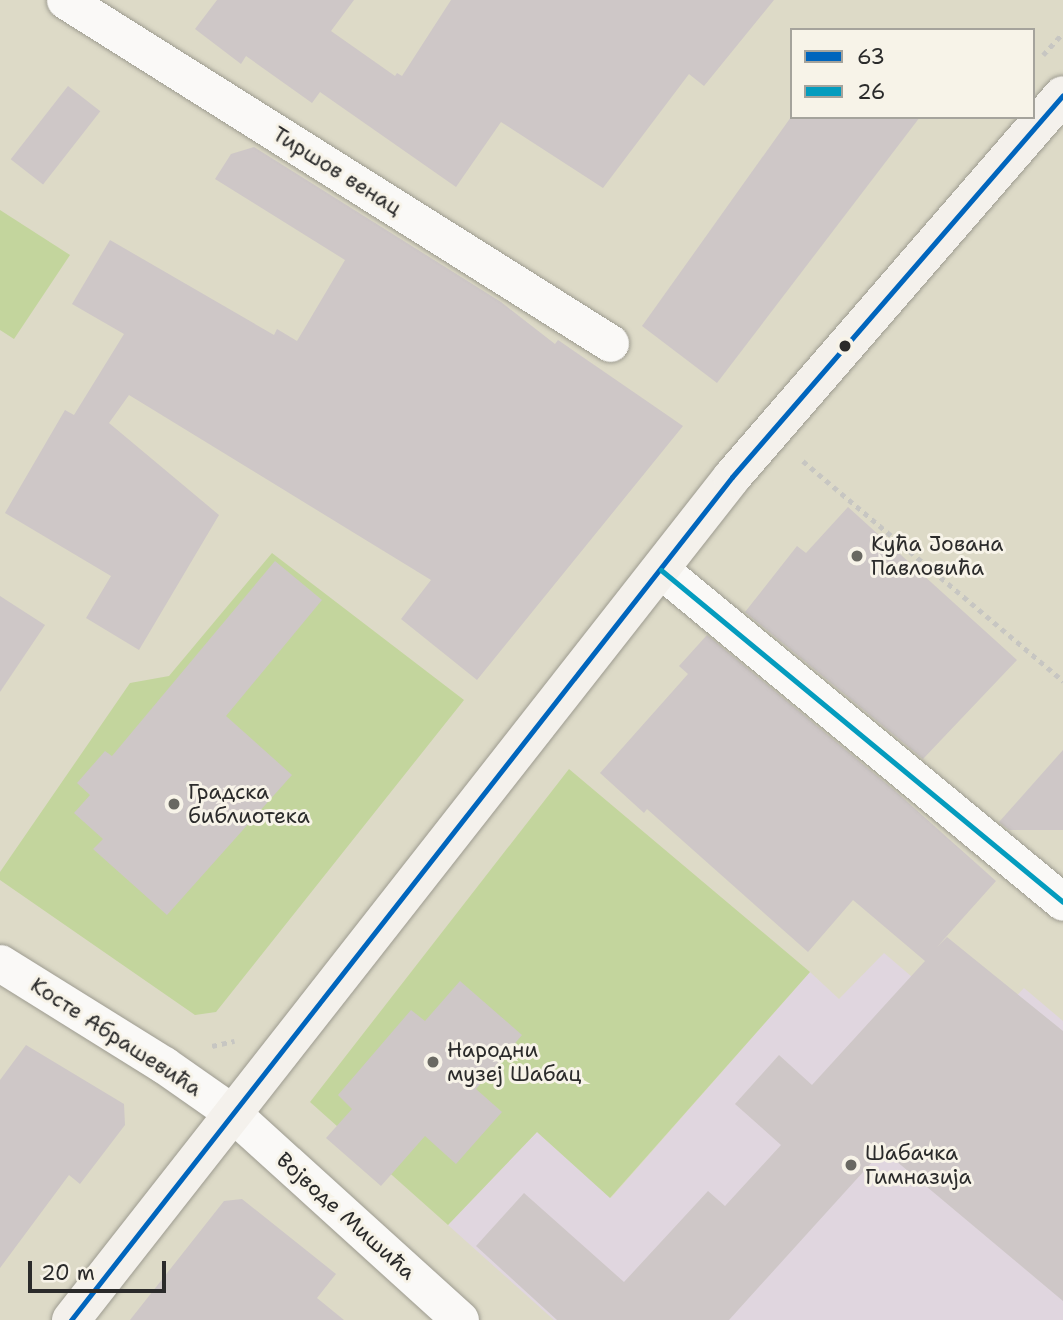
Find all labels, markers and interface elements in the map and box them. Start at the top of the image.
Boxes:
legend [790,28,1035,119]
text: 63 [857,43,885,71]
text: 26 [857,78,885,106]
street label: Тиршов венац [268,121,406,221]
unlabelled marker [838,339,852,353]
place label: Кућа Јована Павловића [871,531,1003,581]
marker: Кућа Јована Павловића [849,548,865,564]
place label: Градска библиотека [188,779,310,829]
marker: Градска библиотека [166,796,182,812]
street label: Косте Абрашевића [26,972,206,1102]
place label: Народни музеј Шабац [447,1037,581,1087]
marker: Народни музеј Шабац [425,1054,441,1070]
place label: Шабачка Гимназија [865,1140,972,1190]
street label: Војводе Мишића [271,1147,421,1285]
marker: Шабачка Гимназија [843,1157,859,1173]
scale bar [32,1246,170,1290]
text: 20 m [41,1259,95,1287]

